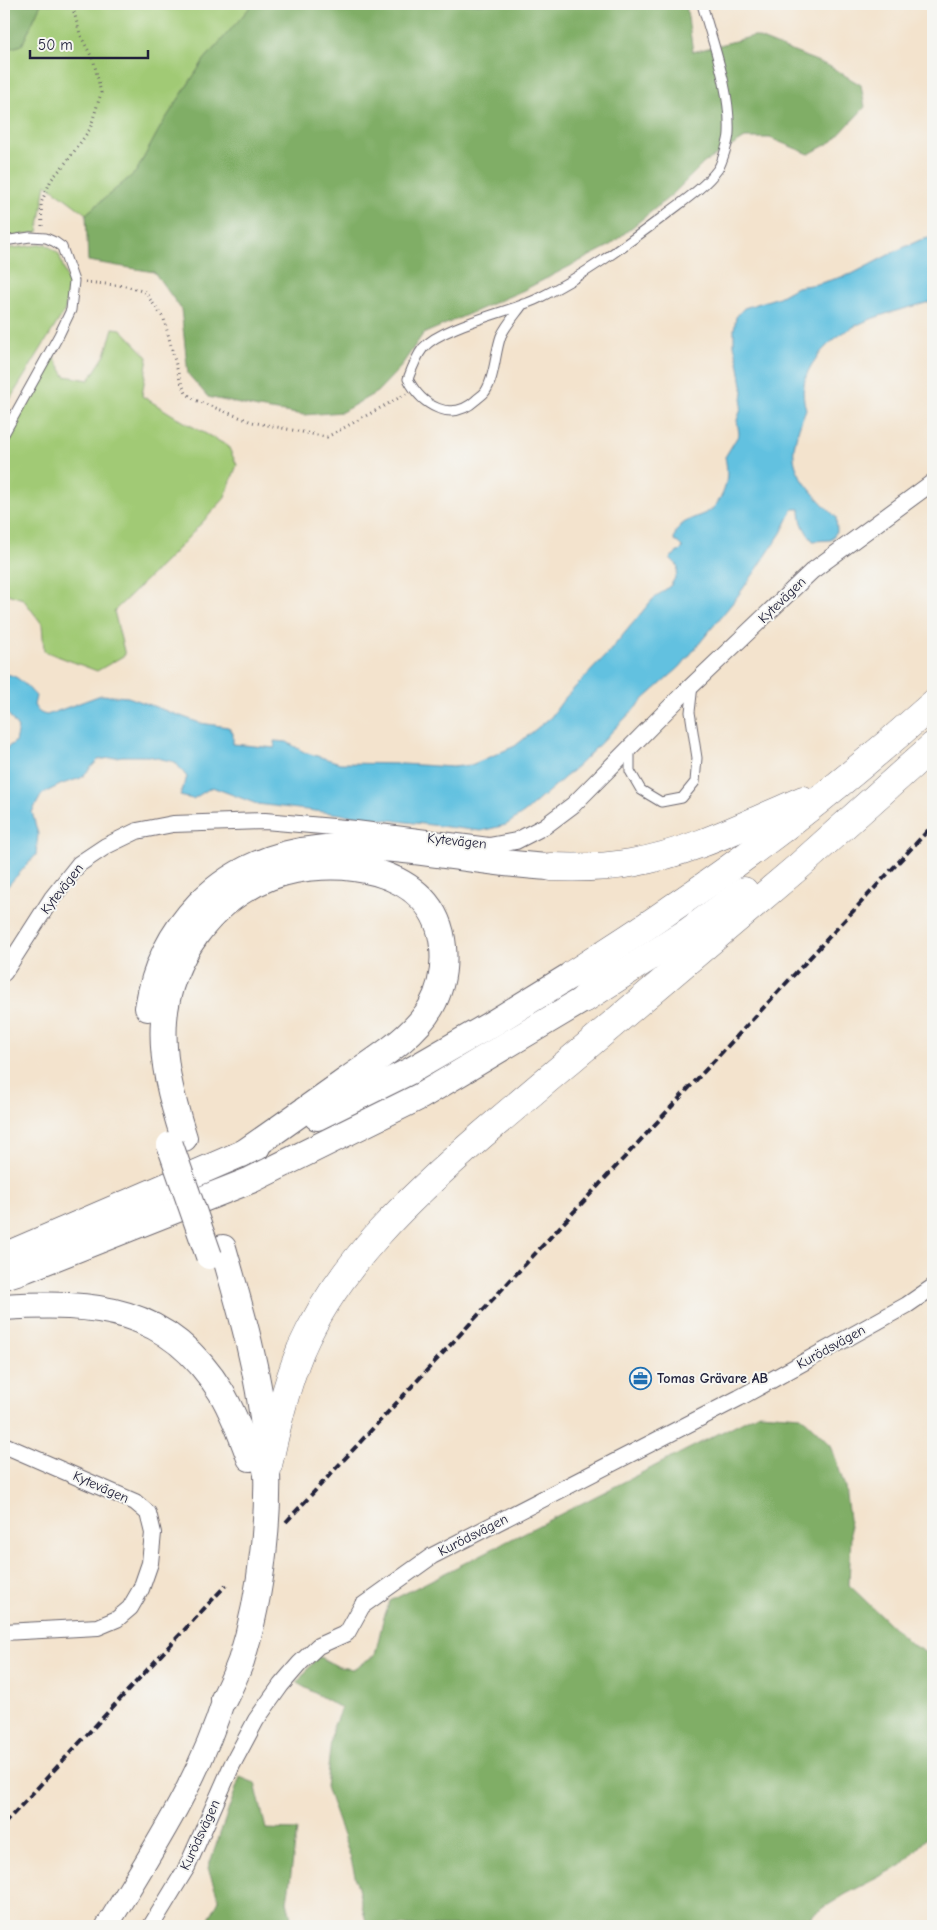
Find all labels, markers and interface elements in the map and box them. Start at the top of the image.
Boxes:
scale bar [30,28,148,60]
text: 50 m [38,36,73,54]
street label: Kytevägen [755,573,809,627]
street label: Kytevägen [426,829,488,853]
street label: Kytevägen [37,860,87,918]
street label: Kurödsvägen [794,1321,868,1373]
office icon: Tomas Grävare AB [629,1366,653,1390]
place label: Tomas Grävare AB [657,1370,768,1387]
street label: Kytevägen [70,1467,132,1507]
street label: Kurödsvägen [435,1510,511,1560]
street label: Kurödsvägen [176,1797,224,1873]

